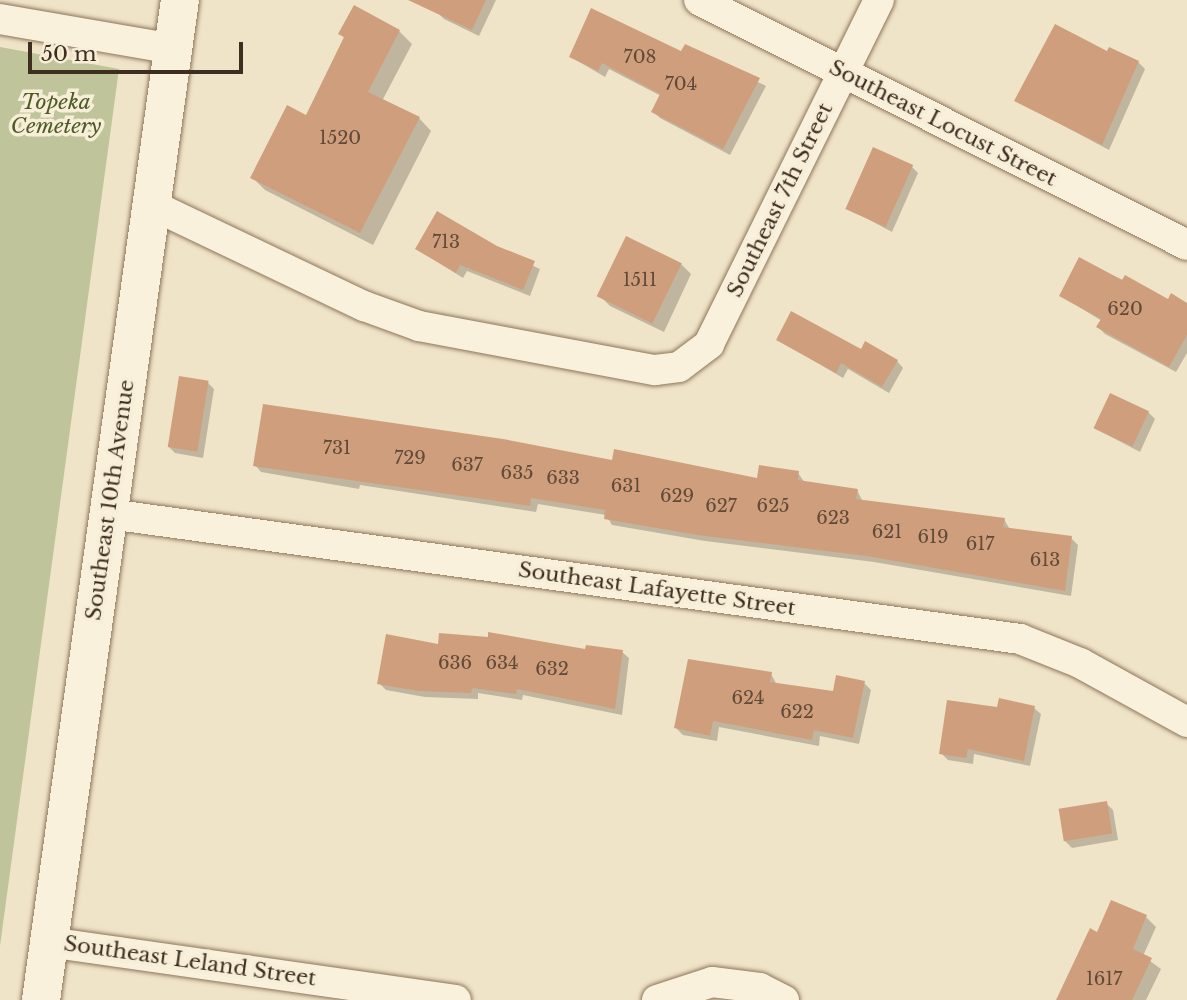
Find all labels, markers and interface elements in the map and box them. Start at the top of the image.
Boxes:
scale bar [32,28,247,72]
text: 50 m [41,41,96,67]
house number: 708 [624,46,656,68]
street label: Southeast Locust Street [825,55,1061,191]
house number: 704 [665,73,697,95]
park label: Topeka Cemetery [11,89,101,139]
street label: Southeast 7th Street [722,99,838,301]
house number: 1520 [319,127,361,149]
house number: 713 [432,231,460,253]
house number: 1511 [623,269,657,291]
house number: 620 [1107,298,1143,320]
street label: Southeast 10th Avenue [81,378,139,622]
house number: 731 [323,437,351,459]
house number: 729 [394,447,426,469]
house number: 637 [451,454,483,476]
house number: 635 [501,462,533,484]
house number: 633 [546,467,580,489]
house number: 631 [611,475,641,497]
house number: 629 [660,485,694,507]
house number: 627 [705,495,737,517]
house number: 625 [757,495,789,517]
house number: 623 [816,507,850,529]
house number: 621 [872,521,902,543]
house number: 619 [917,526,949,548]
house number: 617 [966,533,994,555]
house number: 613 [1030,549,1060,571]
street label: Southeast Lafayette Street [517,557,797,621]
house number: 636 [438,652,472,674]
house number: 634 [485,652,519,674]
house number: 632 [535,658,569,680]
house number: 624 [731,687,765,709]
house number: 622 [780,701,814,723]
street label: Southeast Leland Street [62,931,318,991]
house number: 1617 [1086,968,1122,990]

